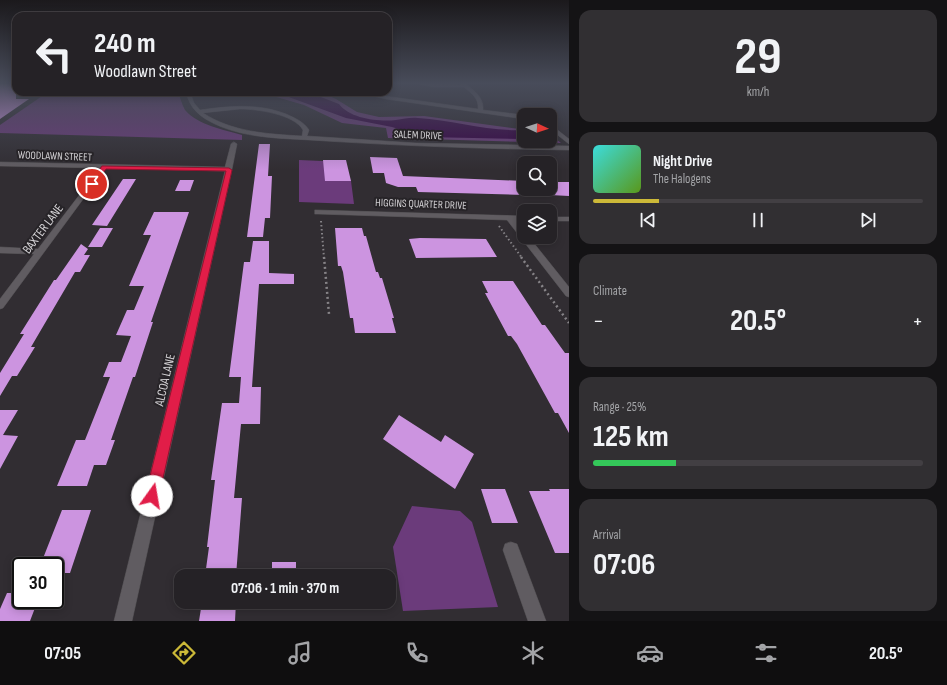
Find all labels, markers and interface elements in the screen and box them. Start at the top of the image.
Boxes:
text: 29 [734,26,782,89]
text: 240 m [94,27,155,60]
icon: left [28,28,80,80]
text: Woodlawn Street [94,61,197,82]
text: km/h [747,84,769,100]
north arrow [517,108,557,148]
map controls [517,108,557,244]
street label: SALEM DRIVE [394,128,442,142]
street label: WOODLAWN STREET [18,148,93,164]
text: Night Drive [653,152,712,171]
button: search [517,156,557,196]
pin [75,167,109,201]
text: The Halogens [653,171,711,187]
icon: arrive [81,173,103,195]
street label: HIGGINS QUARTER DRIVE [375,196,467,212]
street label: BAXTER LANE [19,201,67,257]
button: layers [517,204,557,244]
icon: previous [637,209,659,231]
icon: pause [747,209,769,231]
icon: next [857,209,879,231]
text: Climate [593,283,627,299]
text: 20.5° [730,303,786,339]
text: − [593,308,604,335]
text: + [912,308,923,335]
street label: ALCOA LANE [151,352,179,409]
text: Range · 25% [593,399,646,415]
text: 125 km [593,419,669,455]
position arrow [131,475,173,517]
text: Arrival [593,527,621,543]
text: 07:06 [593,547,655,583]
speed limit sign: 30 [12,557,64,609]
text: 07:06 · 1 min · 370 m [231,579,339,598]
icon: directions [170,639,198,667]
icon: music [286,639,314,667]
icon: phone [403,639,431,667]
icon: climate [519,639,547,667]
icon: car [636,639,664,667]
icon: filters [752,639,780,667]
text: 07:05 [44,643,81,664]
text: 20.5° [869,643,903,664]

